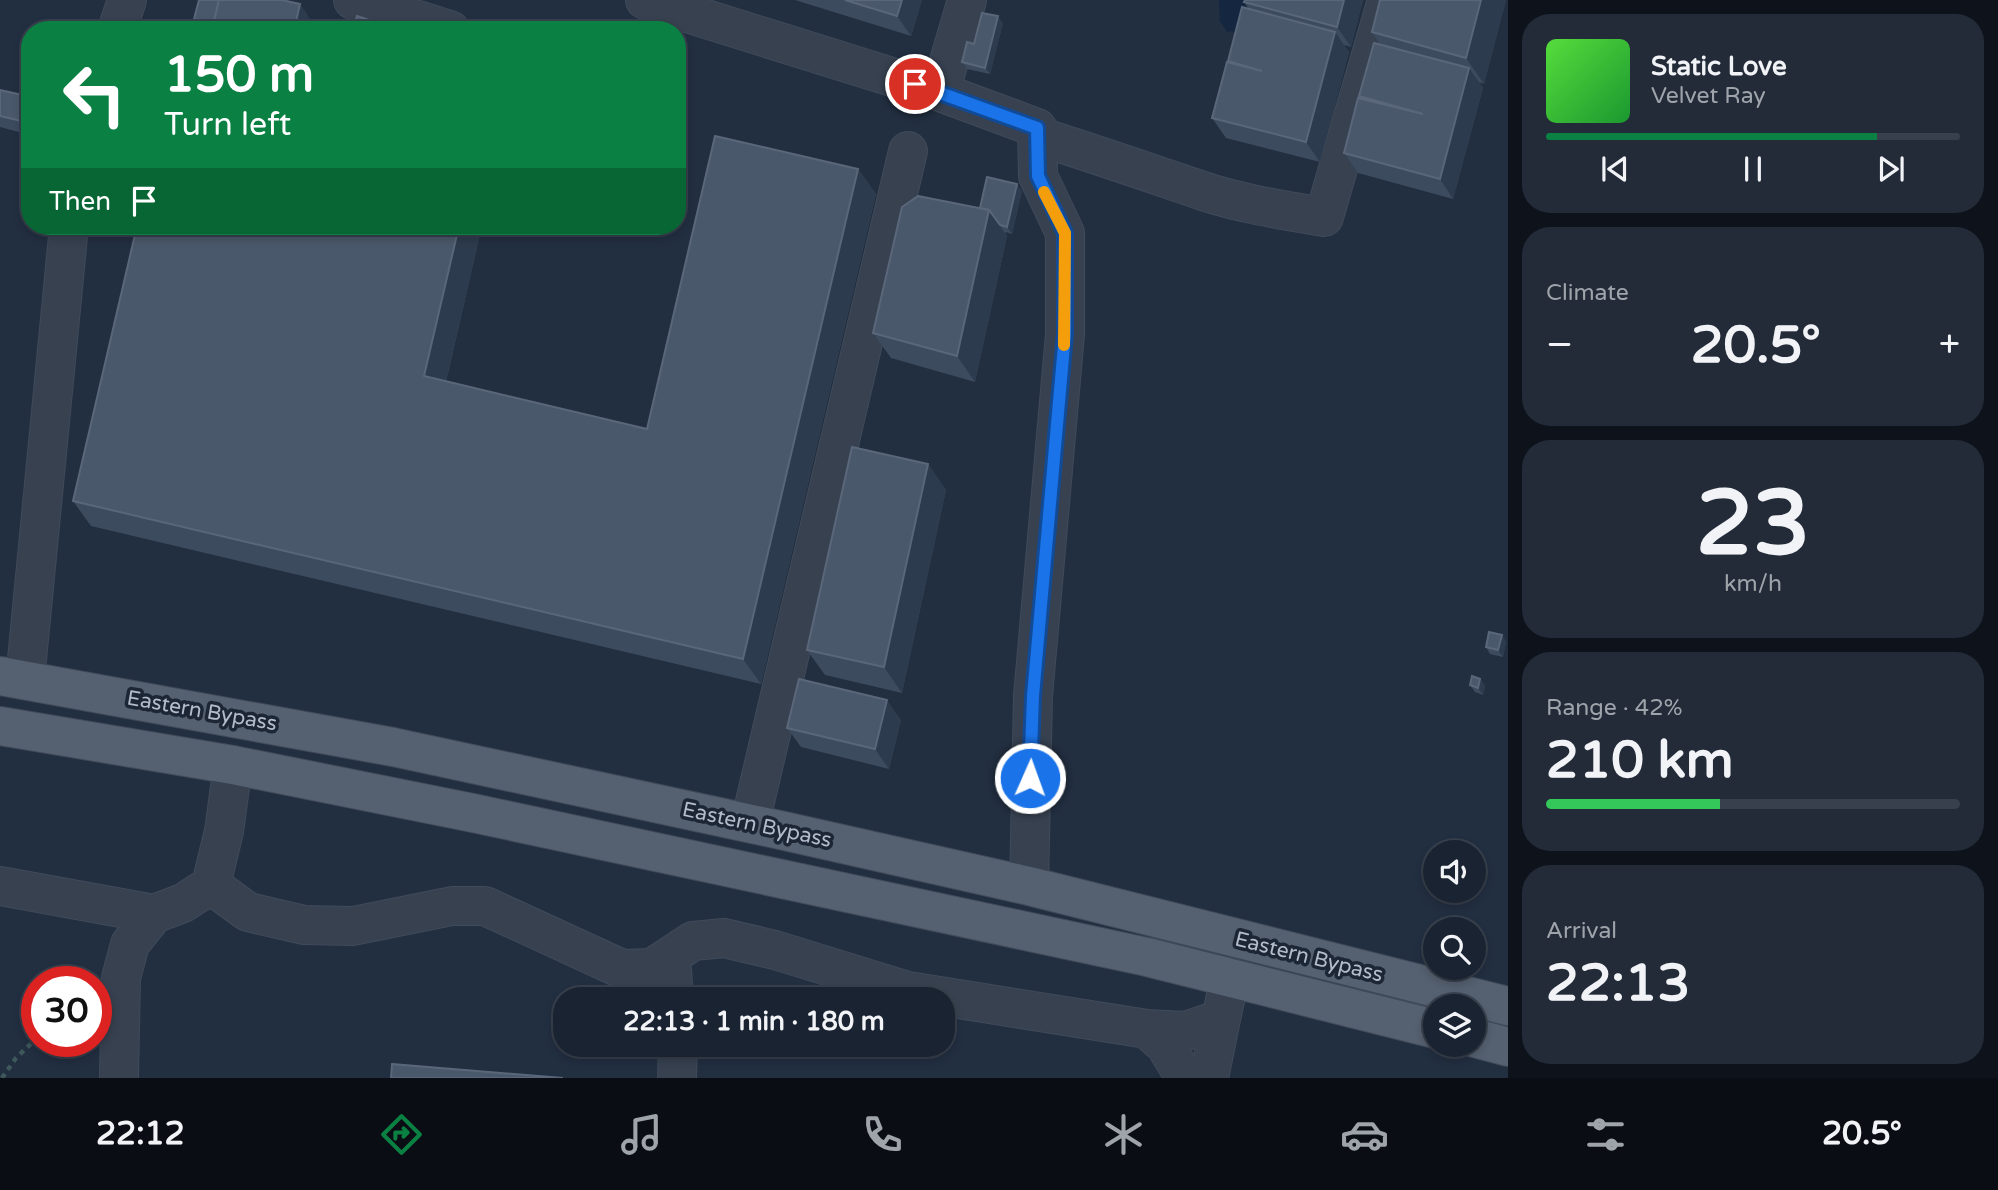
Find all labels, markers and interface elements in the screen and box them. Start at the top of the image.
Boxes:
text: 150 m [164,46,314,105]
icon: left [49,49,140,140]
text: Static Love [1651,51,1787,82]
pin [885,54,945,114]
icon: arrive [896,65,934,103]
text: Velvet Ray [1651,82,1766,110]
text: Turn left [164,106,291,144]
icon: previous [1596,150,1634,188]
icon: pause [1734,150,1772,188]
icon: next [1872,150,1910,188]
icon: arrive [125,182,163,220]
text: Then [49,186,111,217]
text: Climate [1546,279,1629,307]
text: 20.5° [1691,314,1821,377]
text: − [1546,322,1573,368]
text: + [1939,322,1960,368]
text: 23 [1696,469,1810,579]
text: km/h [1724,570,1782,598]
street label: Eastern Bypass [125,686,279,736]
text: Range · 42% [1546,694,1682,722]
text: 210 km [1546,729,1734,792]
position arrow [993,741,1067,815]
street label: Eastern Bypass [680,797,834,853]
map controls [1423,840,1486,1057]
button: sound [1423,840,1486,903]
button: search [1423,917,1486,980]
text: Arrival [1546,917,1617,945]
street label: Eastern Bypass [1232,927,1386,987]
text: 22:13 [1546,952,1690,1015]
speed limit sign: 30 [21,966,112,1057]
button: layers [1423,994,1486,1057]
text: 22:13 · 1 min · 180 m [623,1006,885,1037]
icon: directions [377,1110,426,1159]
icon: music [617,1110,666,1159]
icon: phone [858,1110,907,1159]
icon: climate [1099,1110,1148,1159]
icon: car [1340,1110,1389,1159]
icon: filters [1581,1110,1630,1159]
text: 22:12 [96,1115,185,1153]
text: 20.5° [1822,1115,1902,1153]

